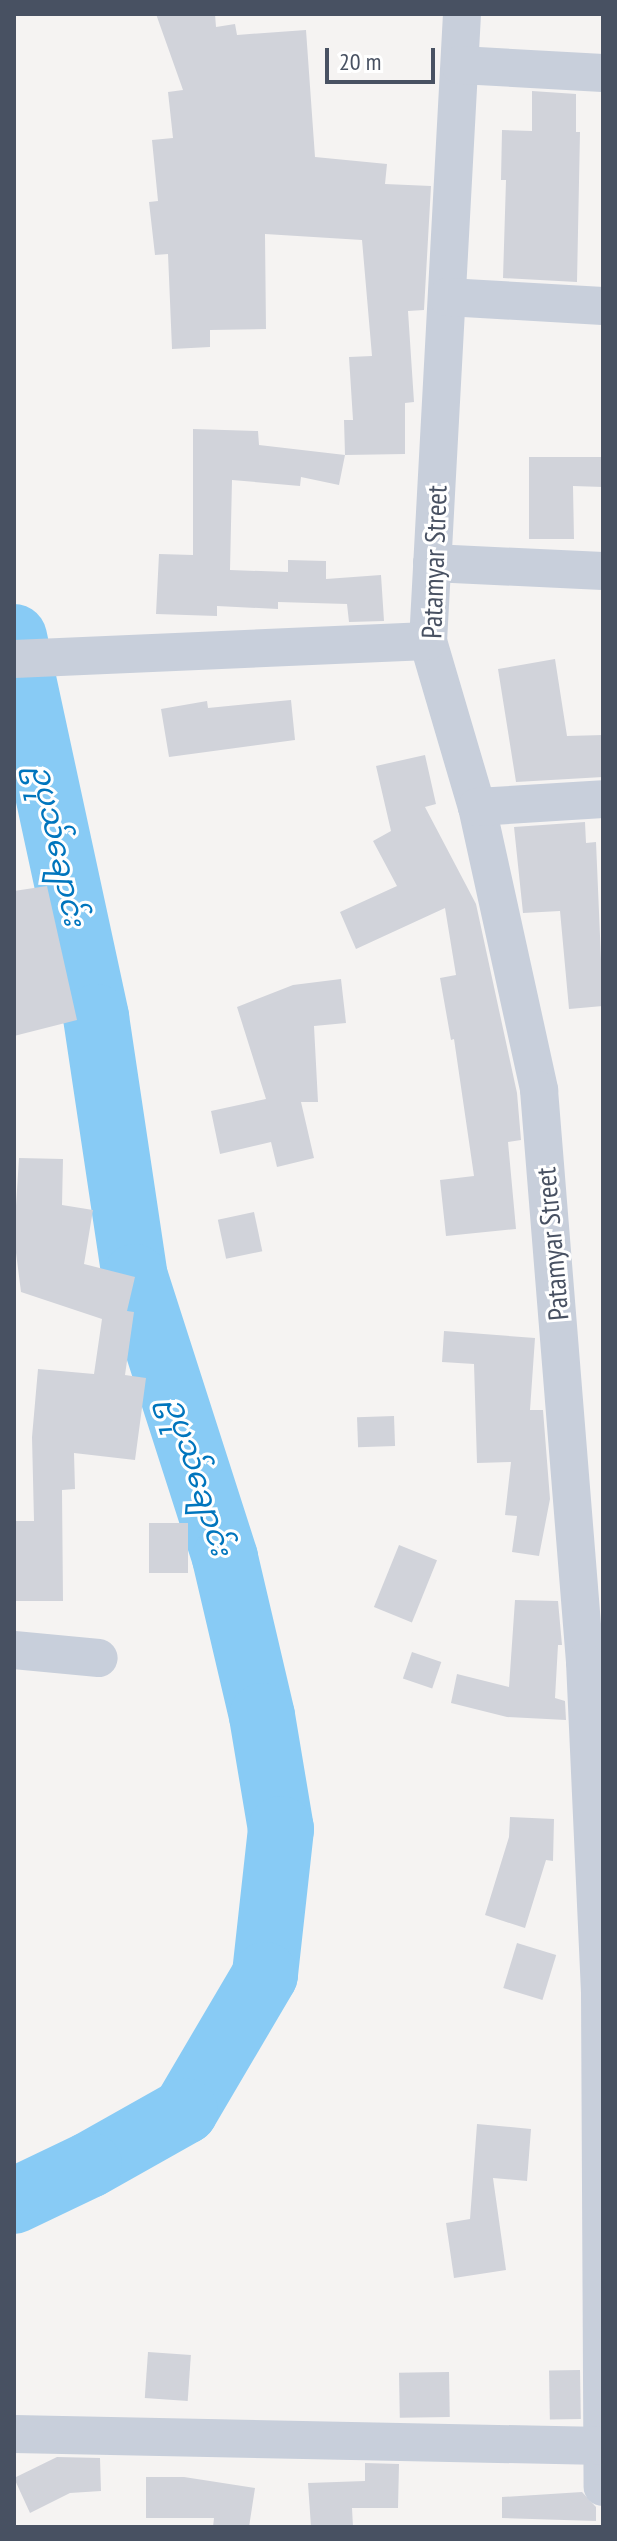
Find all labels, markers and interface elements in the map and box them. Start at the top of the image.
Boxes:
scale bar [329,32,439,82]
text: 20 m [339,46,381,77]
street label: Patamyar Street [415,485,453,639]
water label: ဥပုသ်ချောင်း [24,761,94,929]
street label: Patamyar Street [529,1166,575,1322]
water label: ဥပုသ်ချောင်း [158,1392,240,1560]

